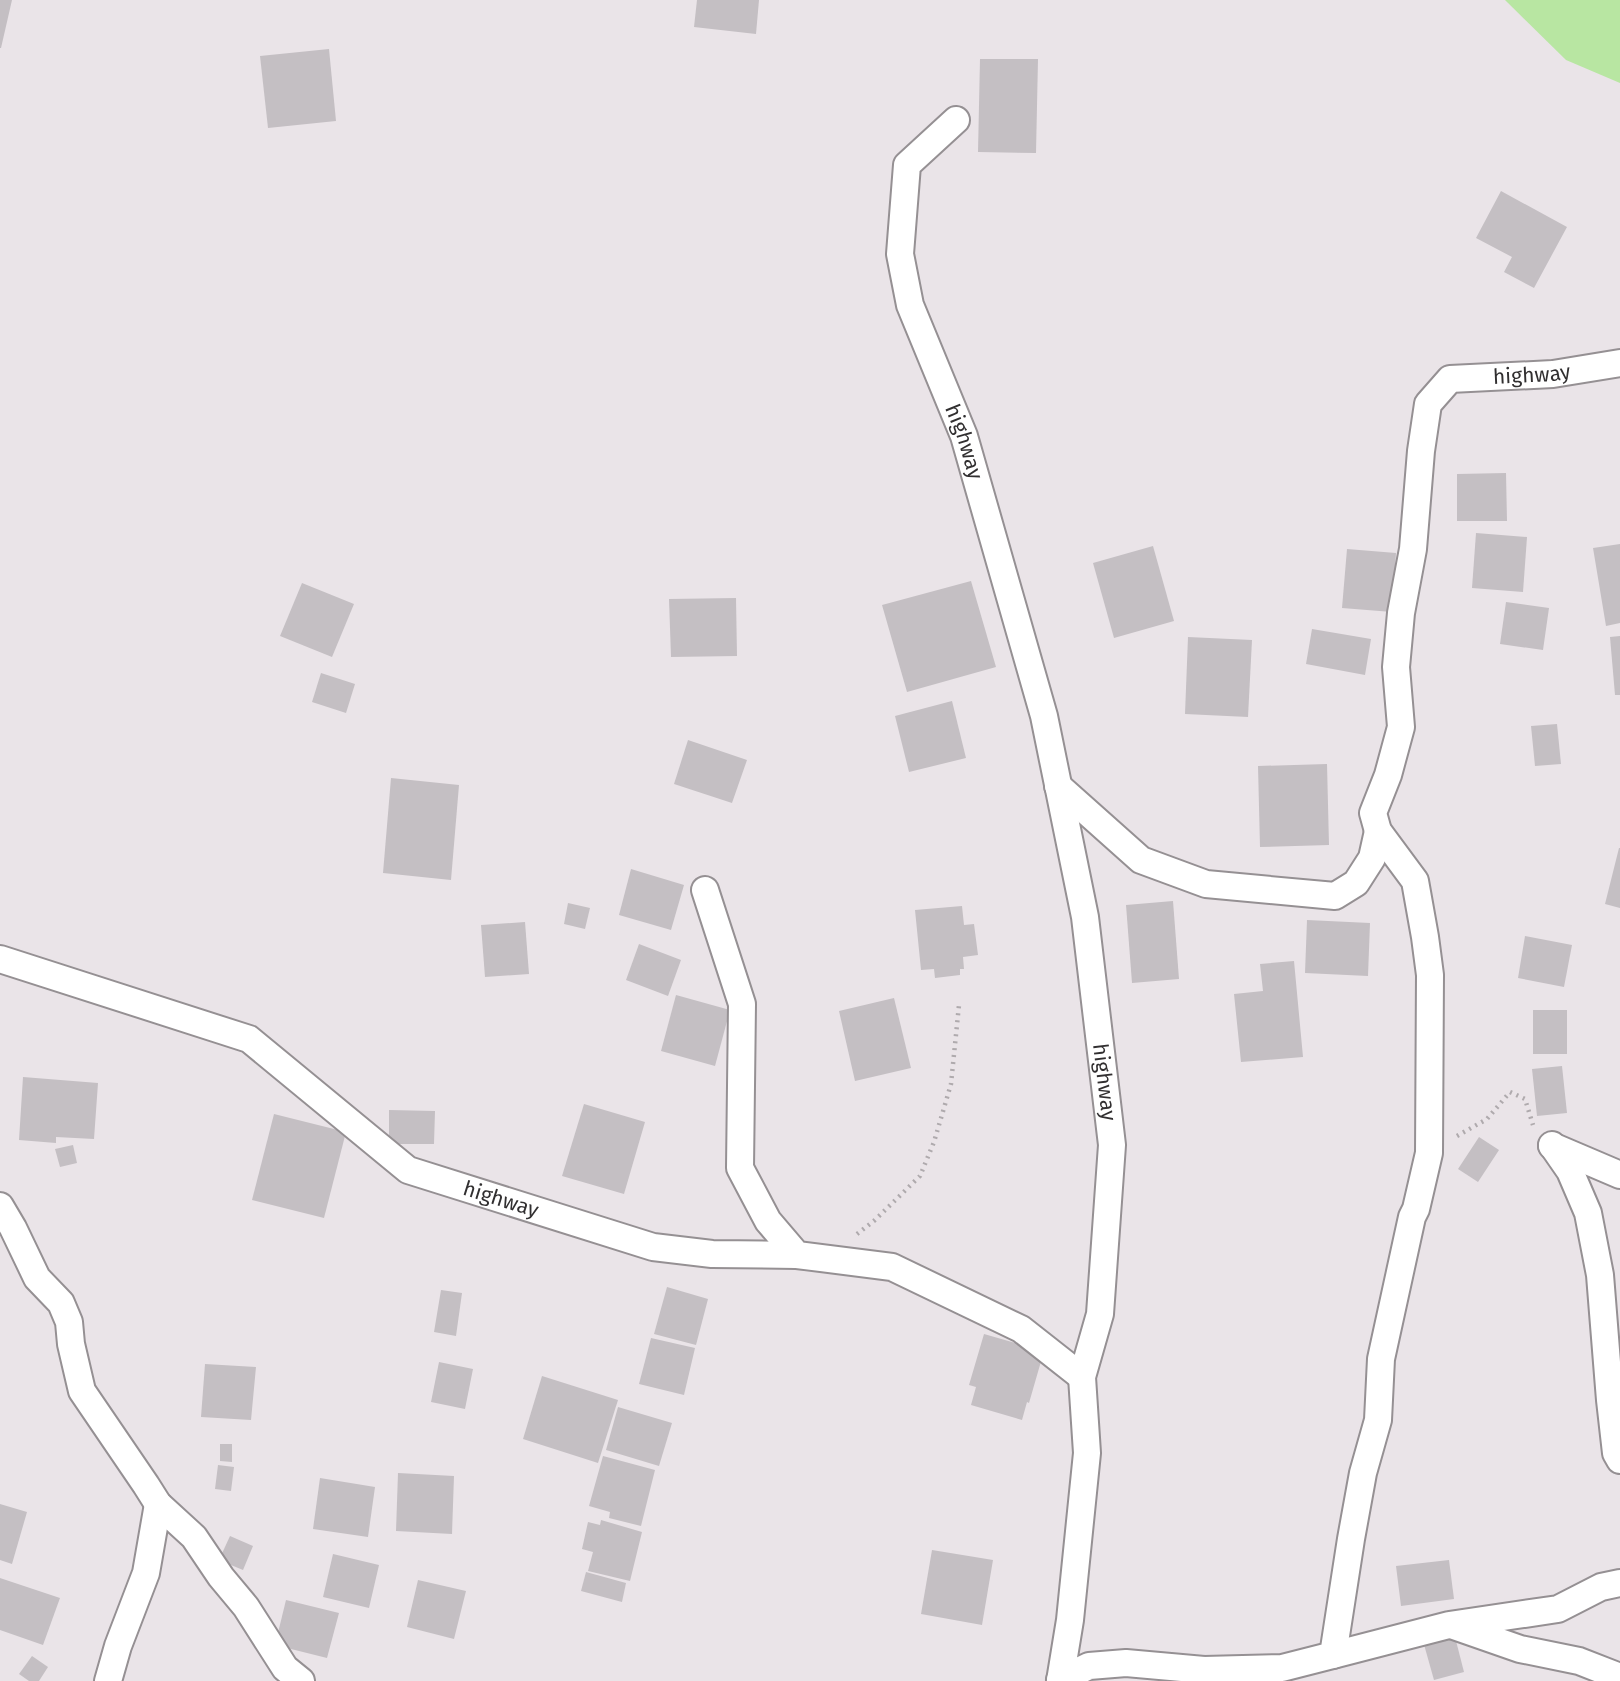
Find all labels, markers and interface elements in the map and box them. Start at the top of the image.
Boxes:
street label: highway [1492,358,1573,390]
street label: highway [939,400,989,483]
street label: highway [1087,1042,1122,1123]
street label: highway [460,1175,543,1223]

